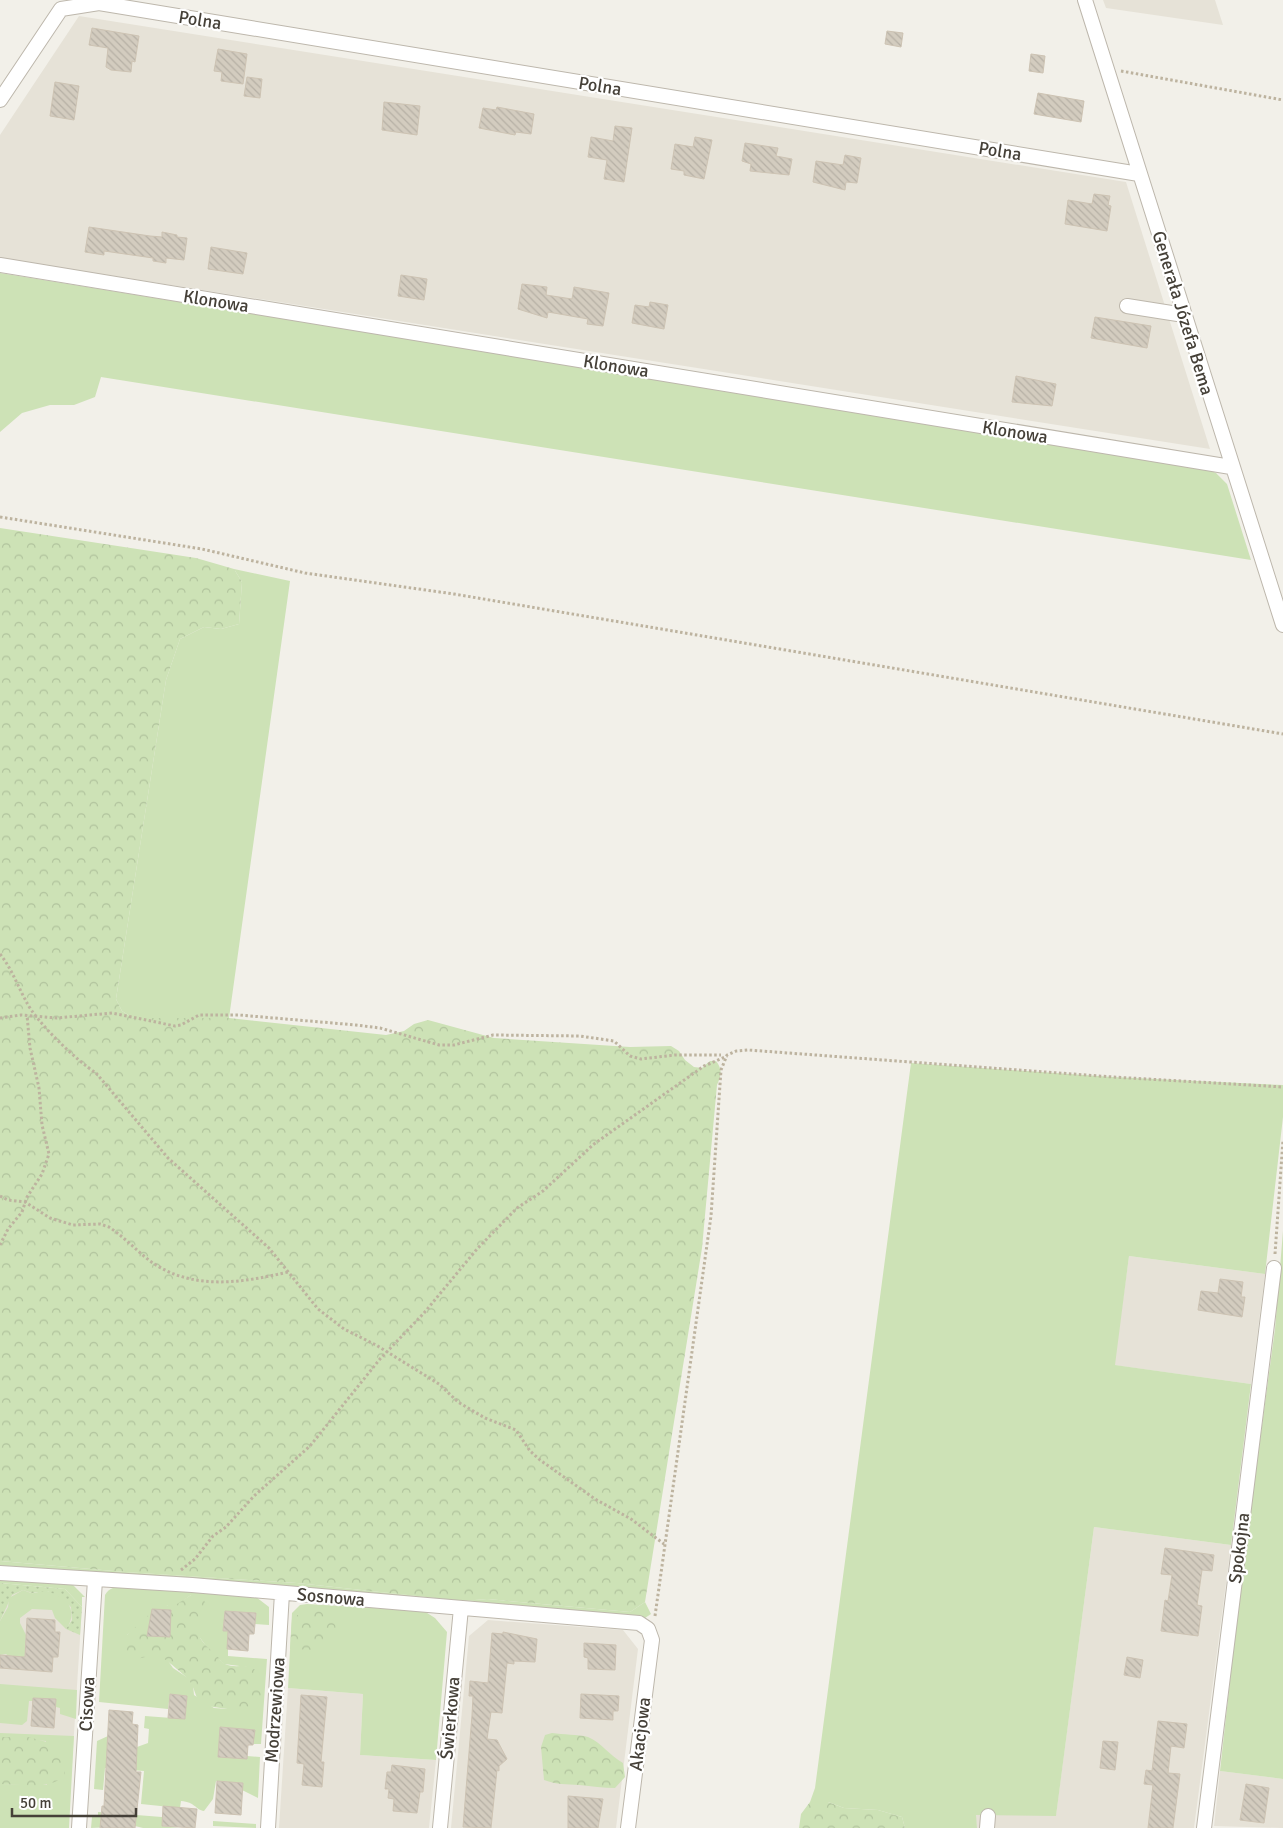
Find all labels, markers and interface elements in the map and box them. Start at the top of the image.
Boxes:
street label: Polna [177,6,223,34]
street label: Polna [577,72,623,100]
street label: Polna [977,137,1023,165]
street label: Generała Józefa Bema [1148,228,1218,398]
street label: Klonowa [182,285,250,317]
street label: Klonowa [582,350,650,382]
street label: Klonowa [981,416,1049,448]
street label: Spokojna [1224,1511,1254,1585]
street label: Sosnowa [296,1583,366,1611]
street label: Modrzewiowa [260,1656,290,1764]
street label: Cisowa [75,1676,99,1732]
street label: Świerkowa [435,1676,465,1760]
street label: Akacjowa [625,1696,655,1772]
scale bar [12,1786,136,1818]
text: 50 m [20,1794,51,1812]

